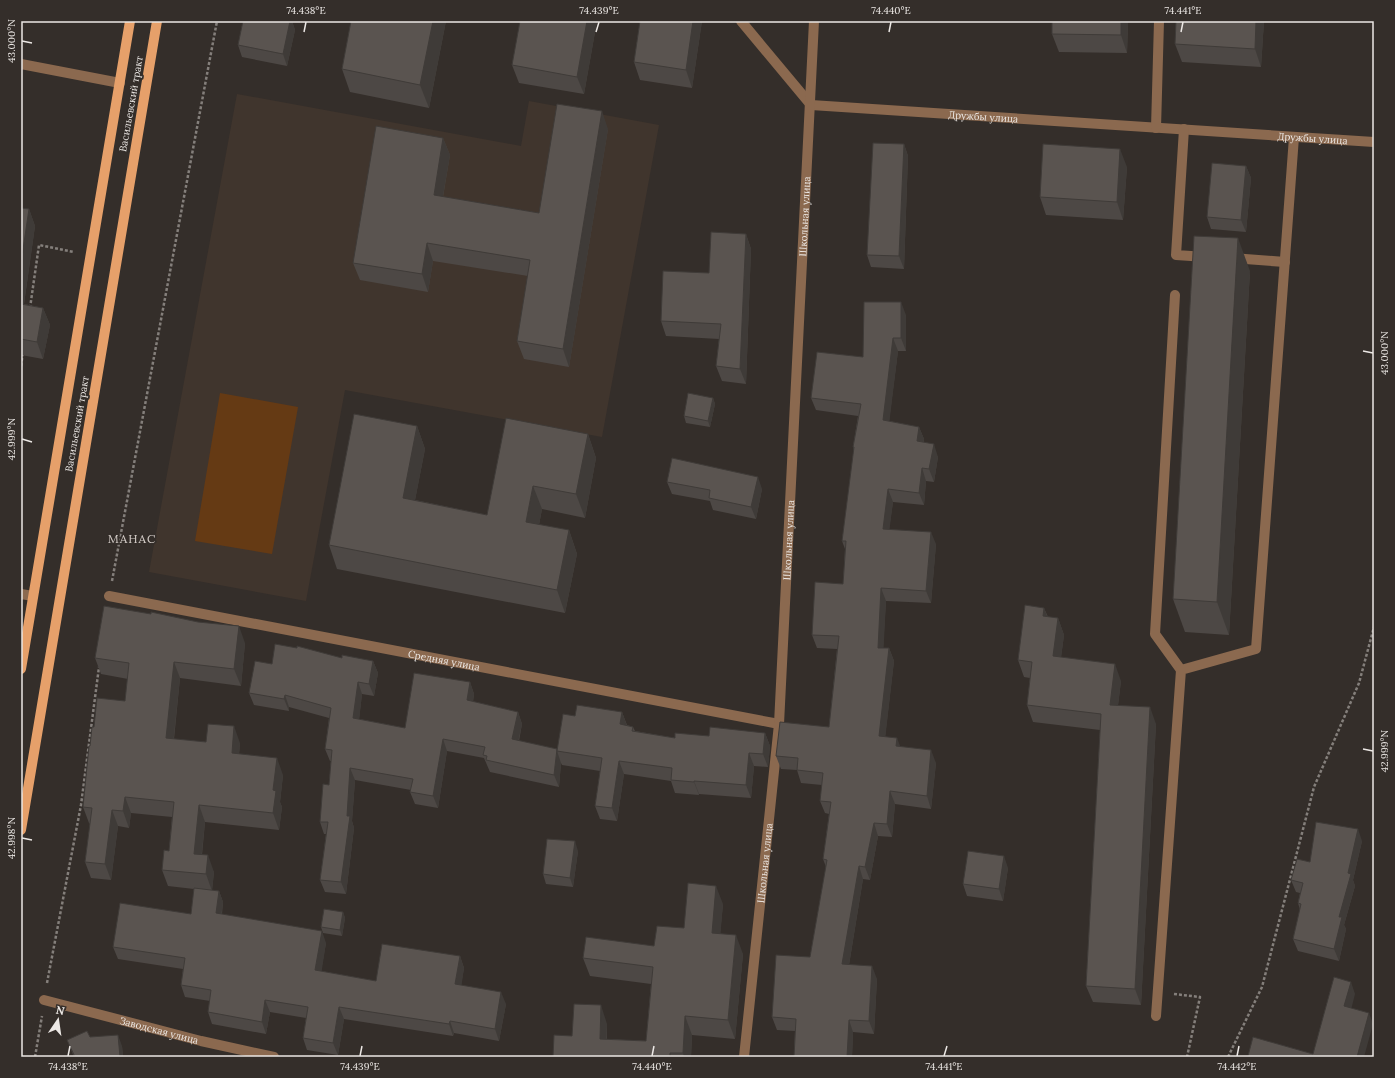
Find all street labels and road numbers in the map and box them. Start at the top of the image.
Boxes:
street label: Васильевский тракт [116,55,146,153]
street label: Дружбы улица [948,108,1019,125]
street label: Дружбы улица [1277,129,1348,147]
street label: Школьная улица [796,176,813,257]
street label: Васильевский тракт [62,375,92,473]
street label: Школьная улица [780,500,797,581]
street label: Средняя улица [407,647,481,673]
street label: Школьная улица [754,822,775,904]
street label: Заводская улица [118,1014,200,1047]

